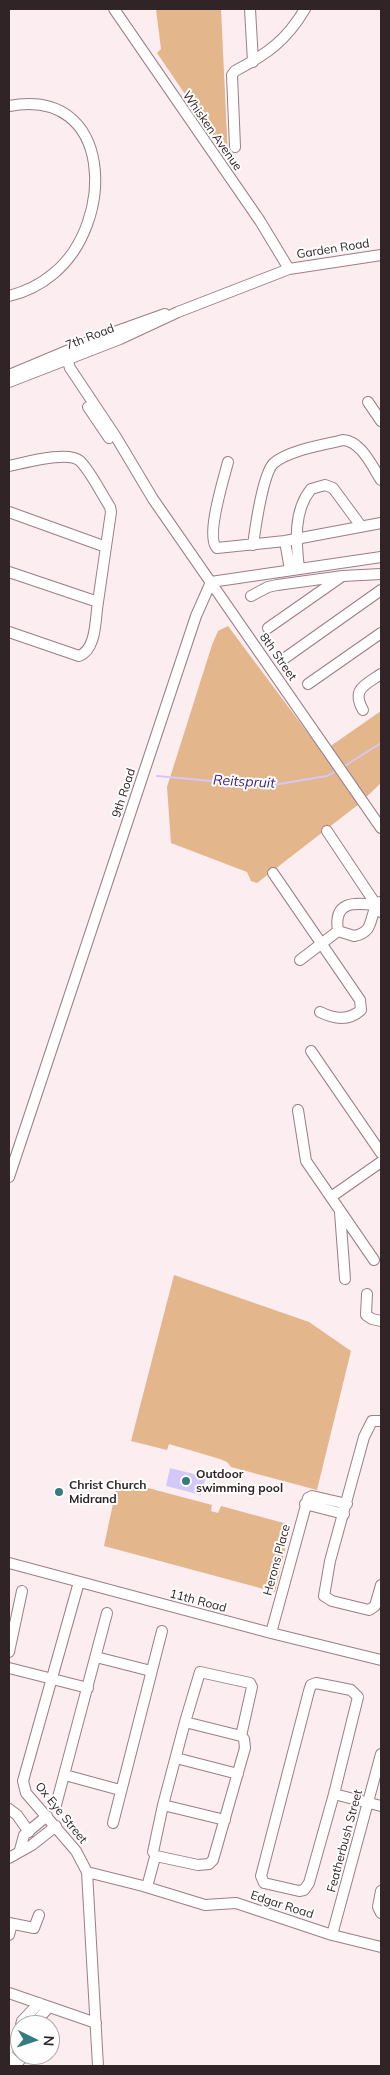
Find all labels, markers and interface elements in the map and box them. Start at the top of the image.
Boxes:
street label: Whisken Avenue [179,88,245,174]
street label: Garden Road [296,236,370,262]
street label: 7th Road [64,321,116,353]
street label: 8th Street [256,630,300,684]
street label: 9th Road [109,767,139,819]
water label: Reitspruit [213,772,275,792]
place label: Outdoor swimming pool [196,1467,283,1495]
marker: Outdoor swimming pool [180,1475,192,1487]
place label: Christ Church Midrand [69,1478,147,1506]
marker: Christ Church Midrand [53,1486,65,1498]
street label: Herons Place [261,1523,293,1597]
street label: 11th Road [168,1587,228,1615]
street label: Ox Eye Street [32,1779,90,1847]
street label: Featherbush Street [324,1788,366,1894]
street label: Edgar Road [249,1888,315,1922]
north arrow [10,2015,60,2065]
text: N [40,2035,58,2047]

